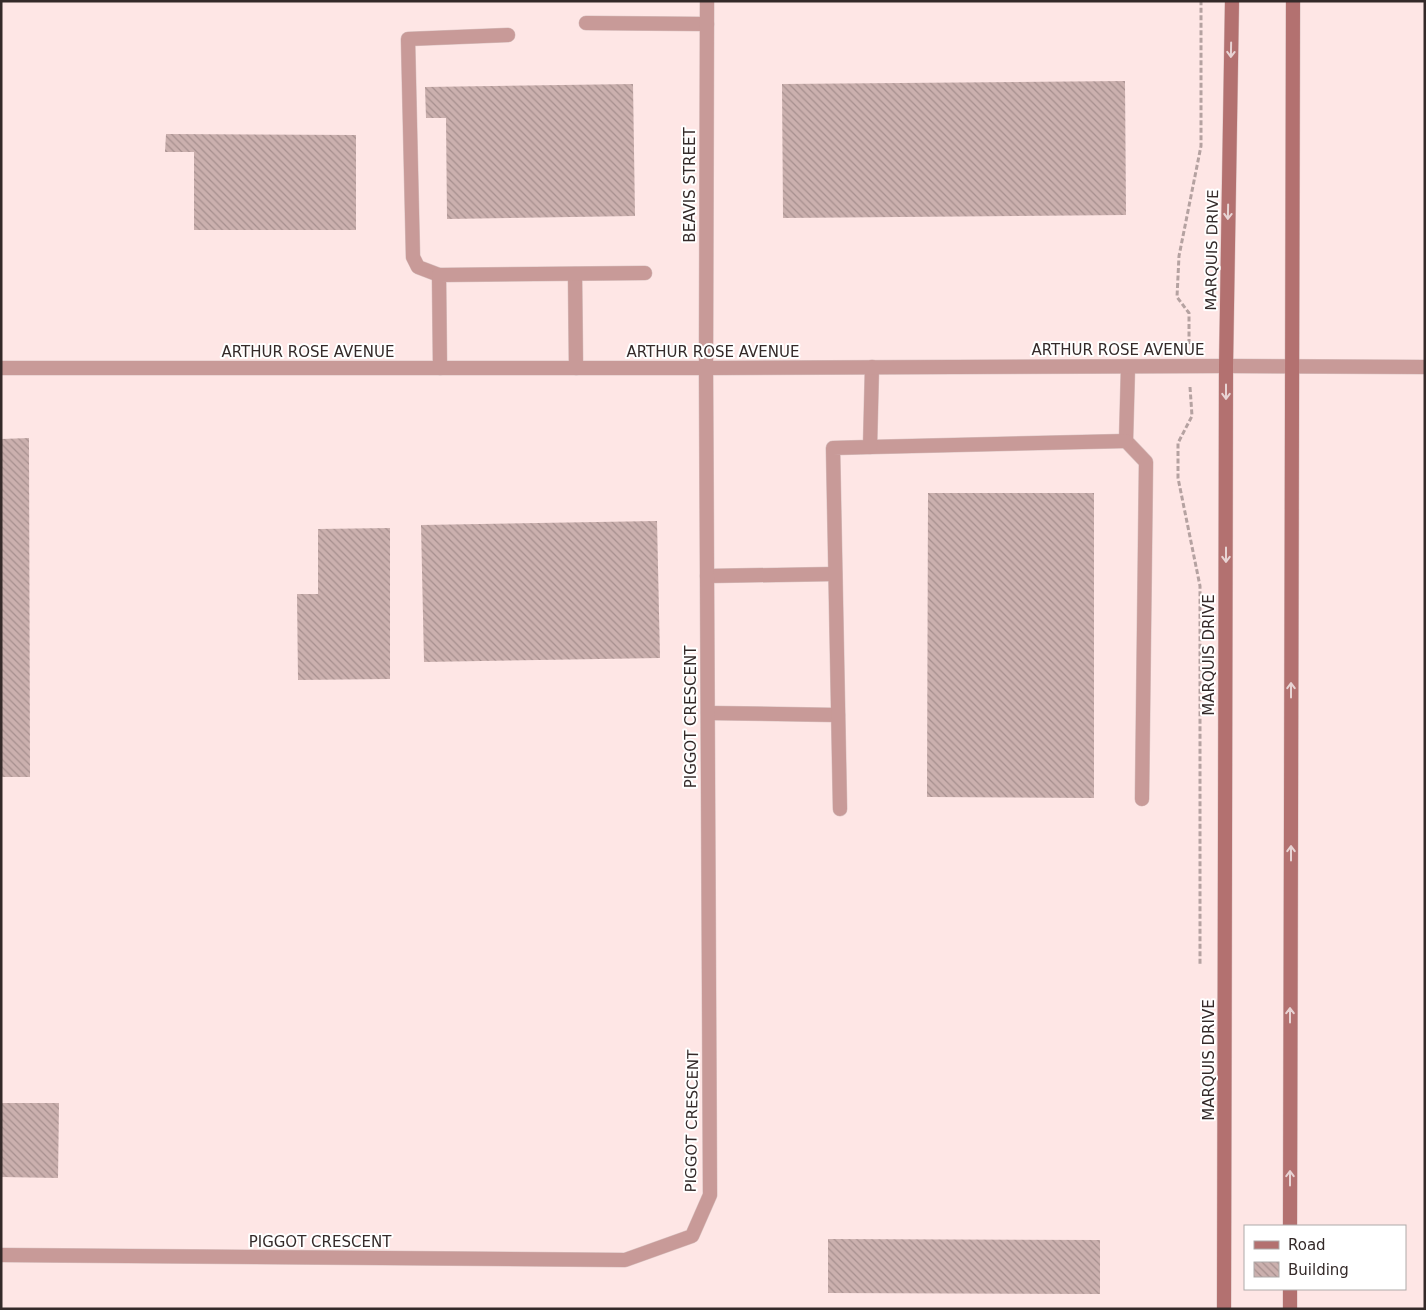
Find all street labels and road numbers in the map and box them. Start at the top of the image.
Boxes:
street label: BEAVIS STREET [681,127,699,243]
street label: MARQUIS DRIVE [1202,189,1222,311]
street label: ARTHUR ROSE AVENUE [1032,341,1204,359]
street label: ARTHUR ROSE AVENUE [222,343,394,361]
street label: ARTHUR ROSE AVENUE [627,343,799,361]
street label: MARQUIS DRIVE [1200,594,1218,716]
street label: PIGGOT CRESCENT [682,645,700,788]
street label: MARQUIS DRIVE [1200,999,1218,1121]
street label: PIGGOT CRESCENT [682,1049,702,1192]
street label: PIGGOT CRESCENT [249,1233,392,1251]

